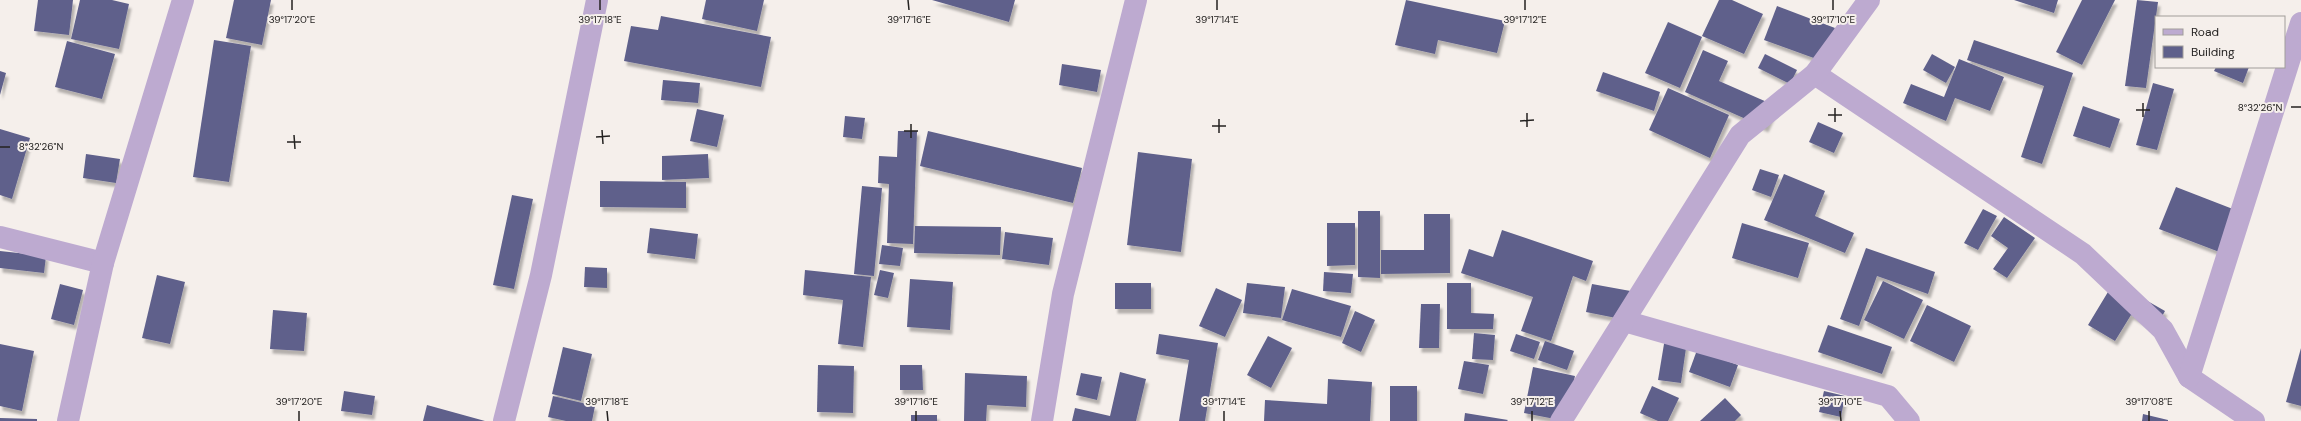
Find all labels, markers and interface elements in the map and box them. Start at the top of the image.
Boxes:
text: 39°17'20"E [269,13,316,26]
text: 39°17'18"E [578,13,622,26]
text: 39°17'16"E [887,13,931,26]
text: 39°17'14"E [1195,13,1239,26]
text: 39°17'12"E [1503,13,1547,26]
text: 39°17'10"E [1811,13,1855,26]
legend [2155,16,2285,68]
text: Road [2191,24,2219,40]
text: Building [2191,44,2235,60]
text: 8°32'26"N [2238,101,2282,114]
text: 8°32'26"N [19,140,63,153]
text: 39°17'20"E [276,395,323,408]
text: 39°17'18"E [585,395,629,408]
text: 39°17'16"E [894,395,938,408]
text: 39°17'14"E [1202,395,1246,408]
text: 39°17'12"E [1510,395,1554,408]
text: 39°17'10"E [1818,395,1862,408]
text: 39°17'08"E [2125,395,2173,408]

